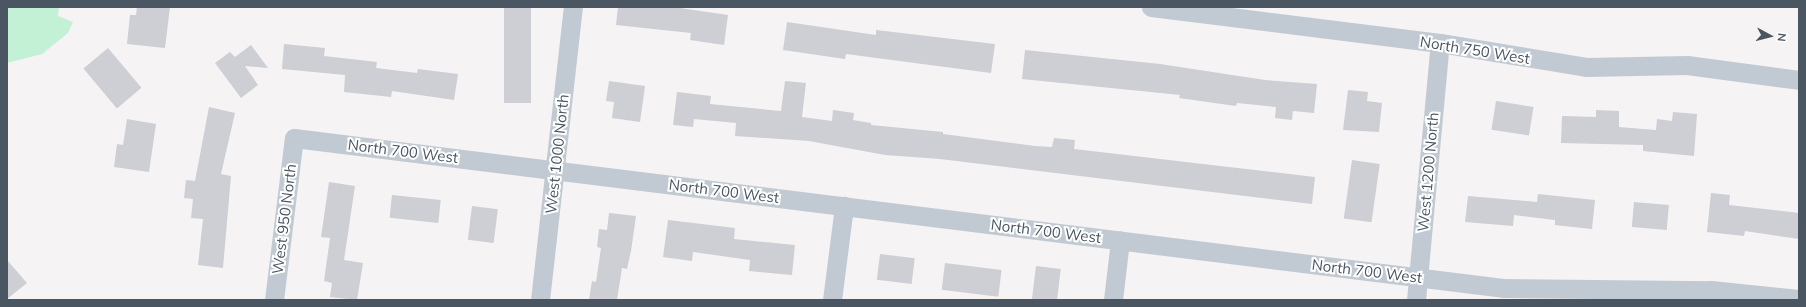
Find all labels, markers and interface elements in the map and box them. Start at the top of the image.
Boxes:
north arrow [1750,16,1790,56]
street label: North 750 West [1419,32,1531,68]
text: N [1774,32,1789,42]
street label: West 1000 North [542,93,572,215]
street label: West 1200 North [1414,111,1442,233]
street label: North 700 West [347,135,459,167]
street label: West 950 North [268,163,300,275]
street label: North 700 West [668,175,780,207]
street label: North 700 West [990,215,1102,247]
street label: North 700 West [1311,255,1423,287]

